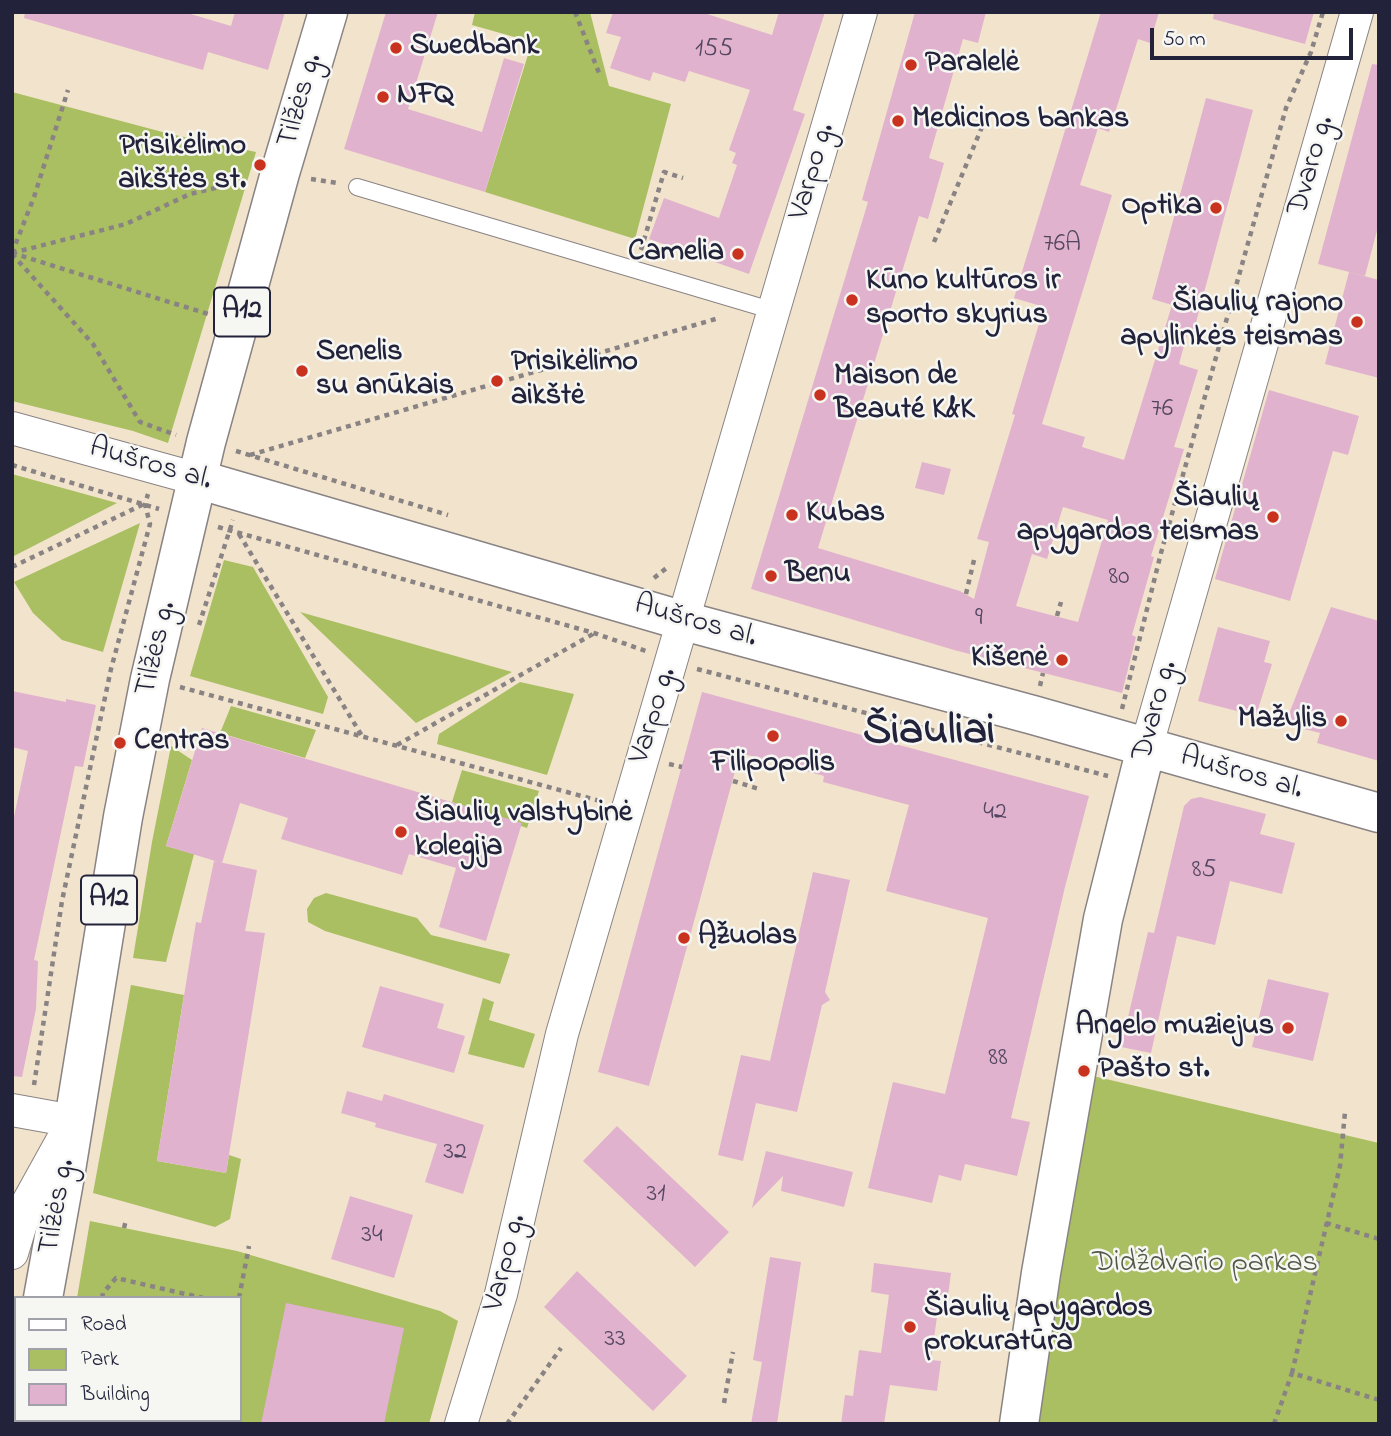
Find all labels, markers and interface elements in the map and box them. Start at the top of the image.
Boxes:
scale bar [1153,14,1356,58]
text: 50 m [1163,25,1206,55]
place label: Swedbank [410,30,539,66]
house number: 155 [695,35,733,67]
marker: Swedbank [388,40,404,56]
place label: Paralelė [925,47,1019,83]
street label: Tilžės g. [271,50,333,152]
marker: Paralelė [903,57,919,73]
place label: NFQ [397,79,454,115]
marker: NFQ [375,89,391,105]
place label: Medicinos bankas [912,103,1129,139]
street label: Dvaro g. [1282,112,1344,220]
marker: Medicinos bankas [890,113,906,129]
street label: Varpo g. [783,120,845,224]
place label: Prisikėlimo aikštės st. [118,130,246,200]
marker: Prisikėlimo aikštės st. [252,157,268,173]
place label: Optika [1121,190,1202,226]
marker: Optika [1208,200,1224,216]
house number: 76A [1043,230,1081,262]
place label: Camelia [628,236,724,272]
marker: Camelia [730,246,746,262]
place label: Kūno kultūros ir sporto skyrius [866,265,1060,336]
place label: Šiaulių rajono apylinkės teismas [1120,287,1343,358]
road number: A12 [214,288,270,336]
marker: Kūno kultūros ir sporto skyrius [844,292,860,308]
marker: Šiaulių rajono apylinkės teismas [1349,314,1365,330]
place label: Senelis su anūkais [316,336,454,406]
place label: Prisikėlimo aikštė [511,346,638,416]
place label: Maison de Beauté K&K [834,360,975,430]
marker: Senelis su anūkais [294,363,310,379]
marker: Prisikėlimo aikštė [489,373,505,389]
marker: Maison de Beauté K&K [812,387,828,403]
house number: 76 [1151,395,1173,427]
street label: Aušros al. [85,431,215,501]
place label: Šiaulių apygardos teismas [1017,482,1259,552]
place label: Kubas [806,497,885,533]
marker: Kubas [784,507,800,523]
marker: Šiaulių apygardos teismas [1265,509,1281,525]
place label: Benu [785,558,850,594]
house number: 80 [1109,563,1129,595]
marker: Benu [763,568,779,584]
street label: Aušros al. [630,588,760,658]
street label: Tilžės g. [130,598,186,700]
house number: 9 [975,604,983,636]
place label: Kišenė [971,642,1048,678]
marker: Kišenė [1054,652,1070,668]
street label: Dvaro g. [1126,657,1188,765]
street label: Varpo g. [623,664,687,768]
place label: Mažylis [1238,703,1327,739]
district label: Šiauliai [863,709,995,761]
marker: Mažylis [1333,713,1349,729]
place label: Centras [134,725,230,761]
marker: Filipopolis [765,728,781,744]
marker: Centras [112,735,128,751]
street label: Aušros al. [1176,740,1306,810]
place label: Filipopolis [711,747,835,783]
place label: Šiaulių valstybinė kolegija [415,797,632,868]
house number: 42 [983,798,1007,830]
marker: Šiaulių valstybinė kolegija [393,824,409,840]
house number: 85 [1192,856,1216,888]
road number: A12 [81,876,137,925]
place label: Ąžuolas [698,920,797,956]
marker: Ąžuolas [676,930,692,946]
place label: Angelo muziejus [1076,1010,1274,1046]
marker: Angelo muziejus [1280,1020,1296,1036]
house number: 88 [988,1044,1008,1076]
place label: Pašto st. [1098,1053,1210,1089]
marker: Pašto st. [1076,1063,1092,1079]
house number: 32 [443,1138,467,1170]
street label: Tilžės g. [33,1157,85,1257]
house number: 31 [646,1180,666,1212]
street label: Varpo g. [478,1211,536,1315]
house number: 34 [361,1221,383,1253]
park label: Didždvario parkas [1092,1247,1318,1283]
place label: Šiaulių apygardos prokuratūra [924,1292,1153,1362]
legend [14,1296,242,1422]
text: Road [81,1310,127,1340]
marker: Šiaulių apygardos prokuratūra [902,1319,918,1335]
house number: 33 [604,1325,626,1357]
text: Park [81,1345,119,1375]
text: Building [81,1380,150,1410]

